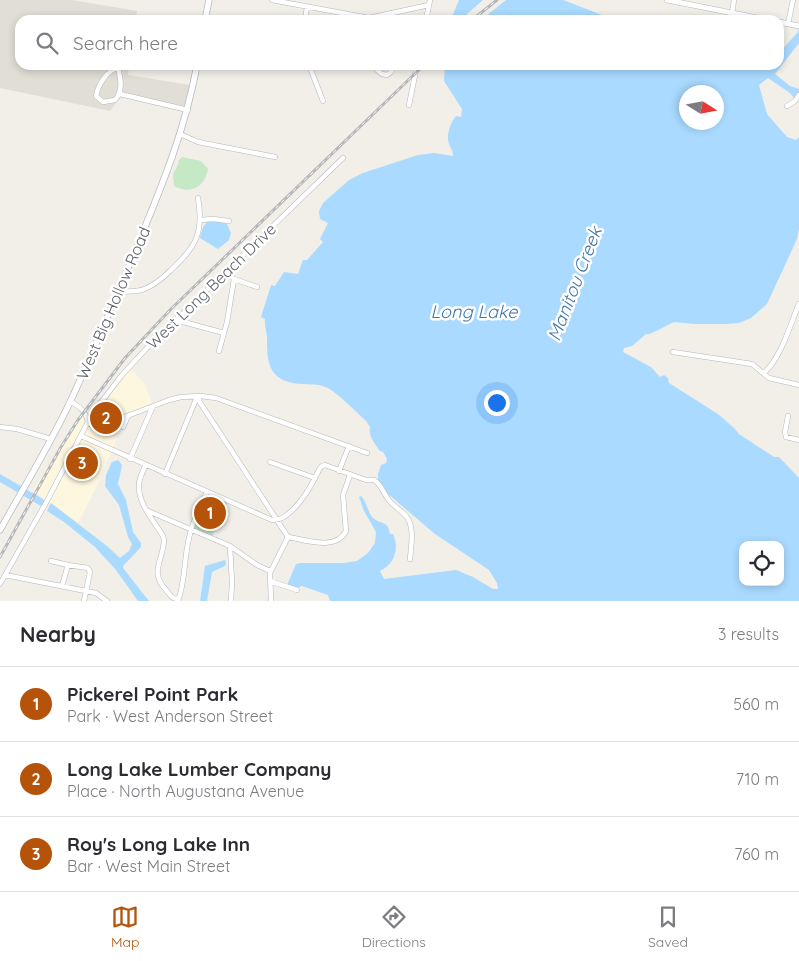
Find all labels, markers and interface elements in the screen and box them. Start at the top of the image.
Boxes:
search box [15,15,784,70]
icon: search [33,29,61,57]
text: Search here [73,31,178,55]
north arrow [679,85,724,130]
street label: West Long Beach Drive [142,219,280,353]
water label: Manitou Creek [542,222,607,344]
street label: West Big Hollow Road [72,224,154,382]
water label: Long Lake [431,300,518,323]
your location [484,390,510,416]
pin: 2 [90,399,122,437]
pin: 3 [66,444,98,482]
pin: 1 [194,494,226,532]
map controls [739,541,784,586]
button: locate [739,541,784,586]
text: Nearby [20,621,96,647]
text: 3 results [718,624,779,644]
text: Pickerel Point Park [67,682,238,706]
text: 1 [33,694,39,714]
text: 560 m [733,694,779,714]
text: Park · West Anderson Street [67,706,273,726]
text: Long Lake Lumber Company [67,757,331,781]
text: 2 [31,769,41,789]
text: 710 m [736,769,779,789]
text: Place · North Augustana Avenue [67,781,304,801]
text: Roy's Long Lake Inn [67,832,250,856]
text: 3 [32,844,40,864]
text: 760 m [734,844,779,864]
text: Bar · West Main Street [67,856,230,876]
tab: Map [111,903,140,951]
tab: Directions [362,903,426,951]
tab: Saved [648,903,688,951]

